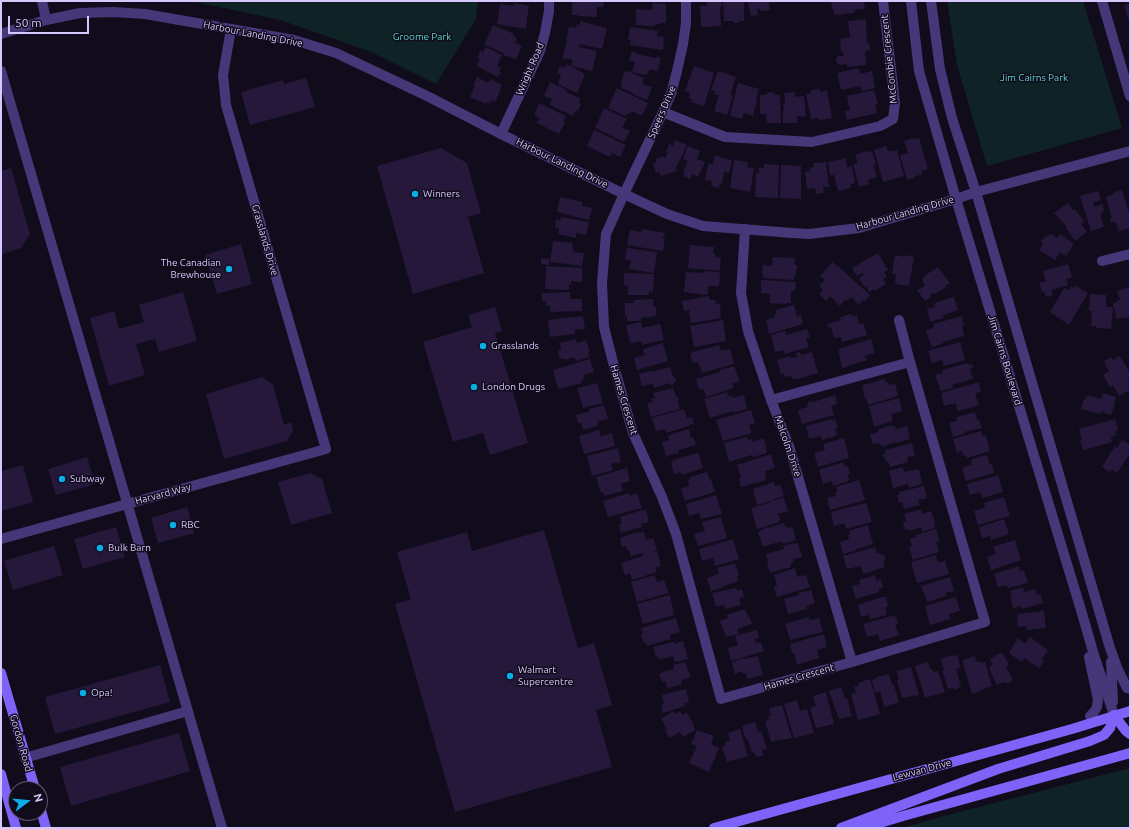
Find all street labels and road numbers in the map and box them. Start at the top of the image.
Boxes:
street label: McCombie Crescent [878,14,900,104]
street label: Harbour Landing Drive [202,18,304,50]
street label: Wright Road [514,41,546,97]
street label: Speers Drive [645,84,679,140]
street label: Harbour Landing Drive [514,135,610,191]
street label: Harbour Landing Drive [855,193,955,233]
street label: Grasslands Drive [249,203,281,277]
street label: Jim Cairns Boulevard [986,313,1024,407]
street label: Hames Crescent [608,364,640,436]
street label: Malcolm Drive [772,414,804,478]
street label: Harvard Way [134,481,192,507]
street label: Hames Crescent [763,661,835,693]
street label: Gordon Road [7,713,35,773]
street label: Lewvan Drive [891,756,953,784]

